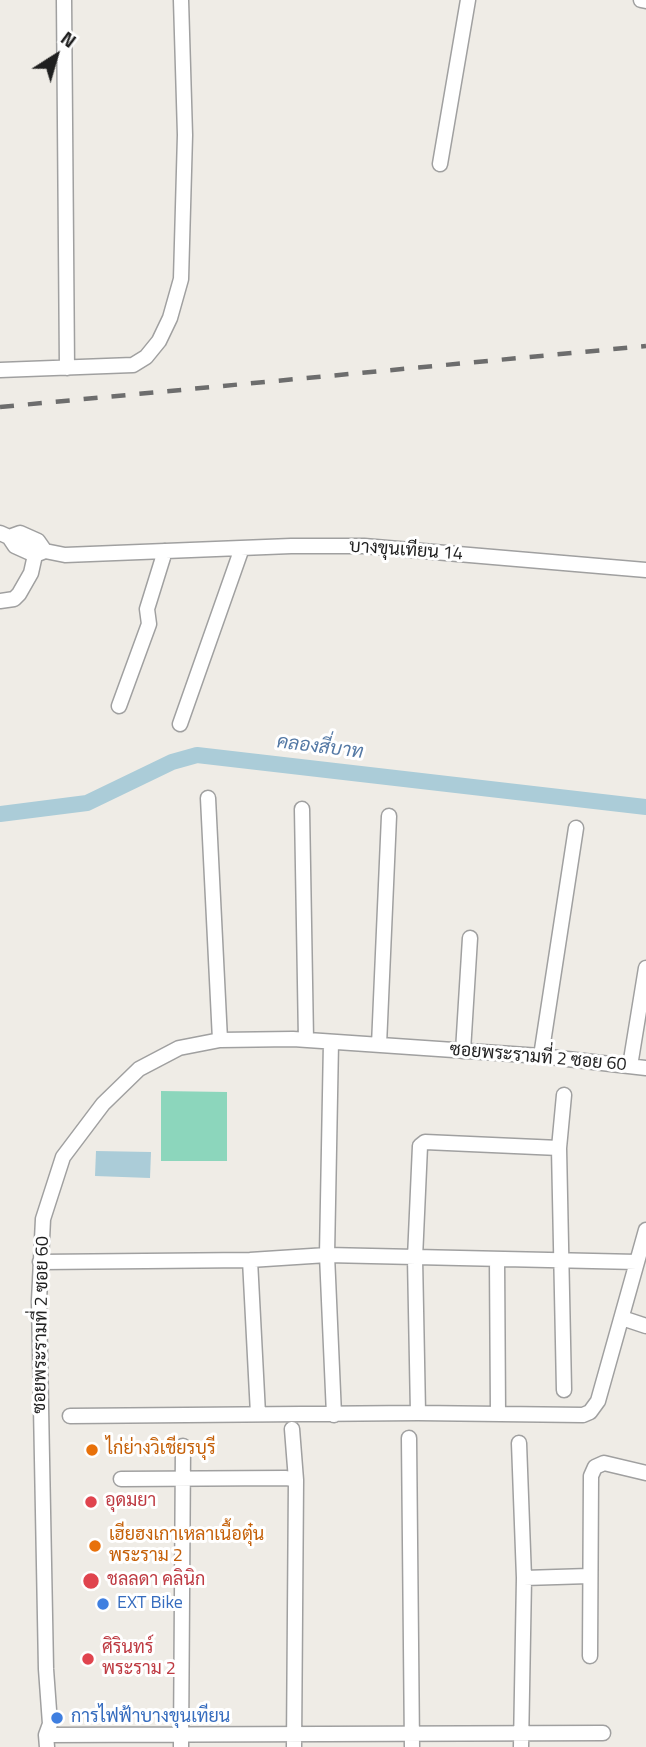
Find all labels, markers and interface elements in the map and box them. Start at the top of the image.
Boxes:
north arrow [21,21,91,91]
text: N [55,23,83,54]
street label: บางขุนเทียน 14 [348,536,464,566]
water label: คลองสี่บาท [275,731,365,765]
street label: ซอยพระรามที่ 2 ซอย 60 [449,1040,627,1076]
street label: ซอยพระรามที่ 2 ซอย 60 [30,1236,54,1414]
place label: ไก่ย่างวิเชียรบุรี [106,1439,216,1461]
marker: ไก่ย่างวิเชียรบุรี [84,1442,100,1458]
place label: อุดมยา [105,1491,156,1513]
marker: อุดมยา [83,1494,99,1510]
place label: เฮียฮงเกาเหลาเนื้อตุ๋น พระราม 2 [109,1525,264,1568]
marker: เฮียฮงเกาเหลาเนื้อตุ๋น พระราม 2 [87,1538,103,1554]
place label: ชลลดา คลินิก [107,1570,205,1592]
marker: ชลลดา คลินิก [81,1571,101,1591]
place label: EXT Bike [117,1593,183,1615]
marker: EXT Bike [95,1596,111,1612]
place label: ศิรินทร์ พระราม 2 [102,1638,176,1680]
marker: ศิรินทร์ พระราม 2 [80,1651,96,1667]
place label: การไฟฟ้าบางขุนเทียน [71,1707,230,1729]
marker: การไฟฟ้าบางขุนเทียน [49,1710,65,1726]

